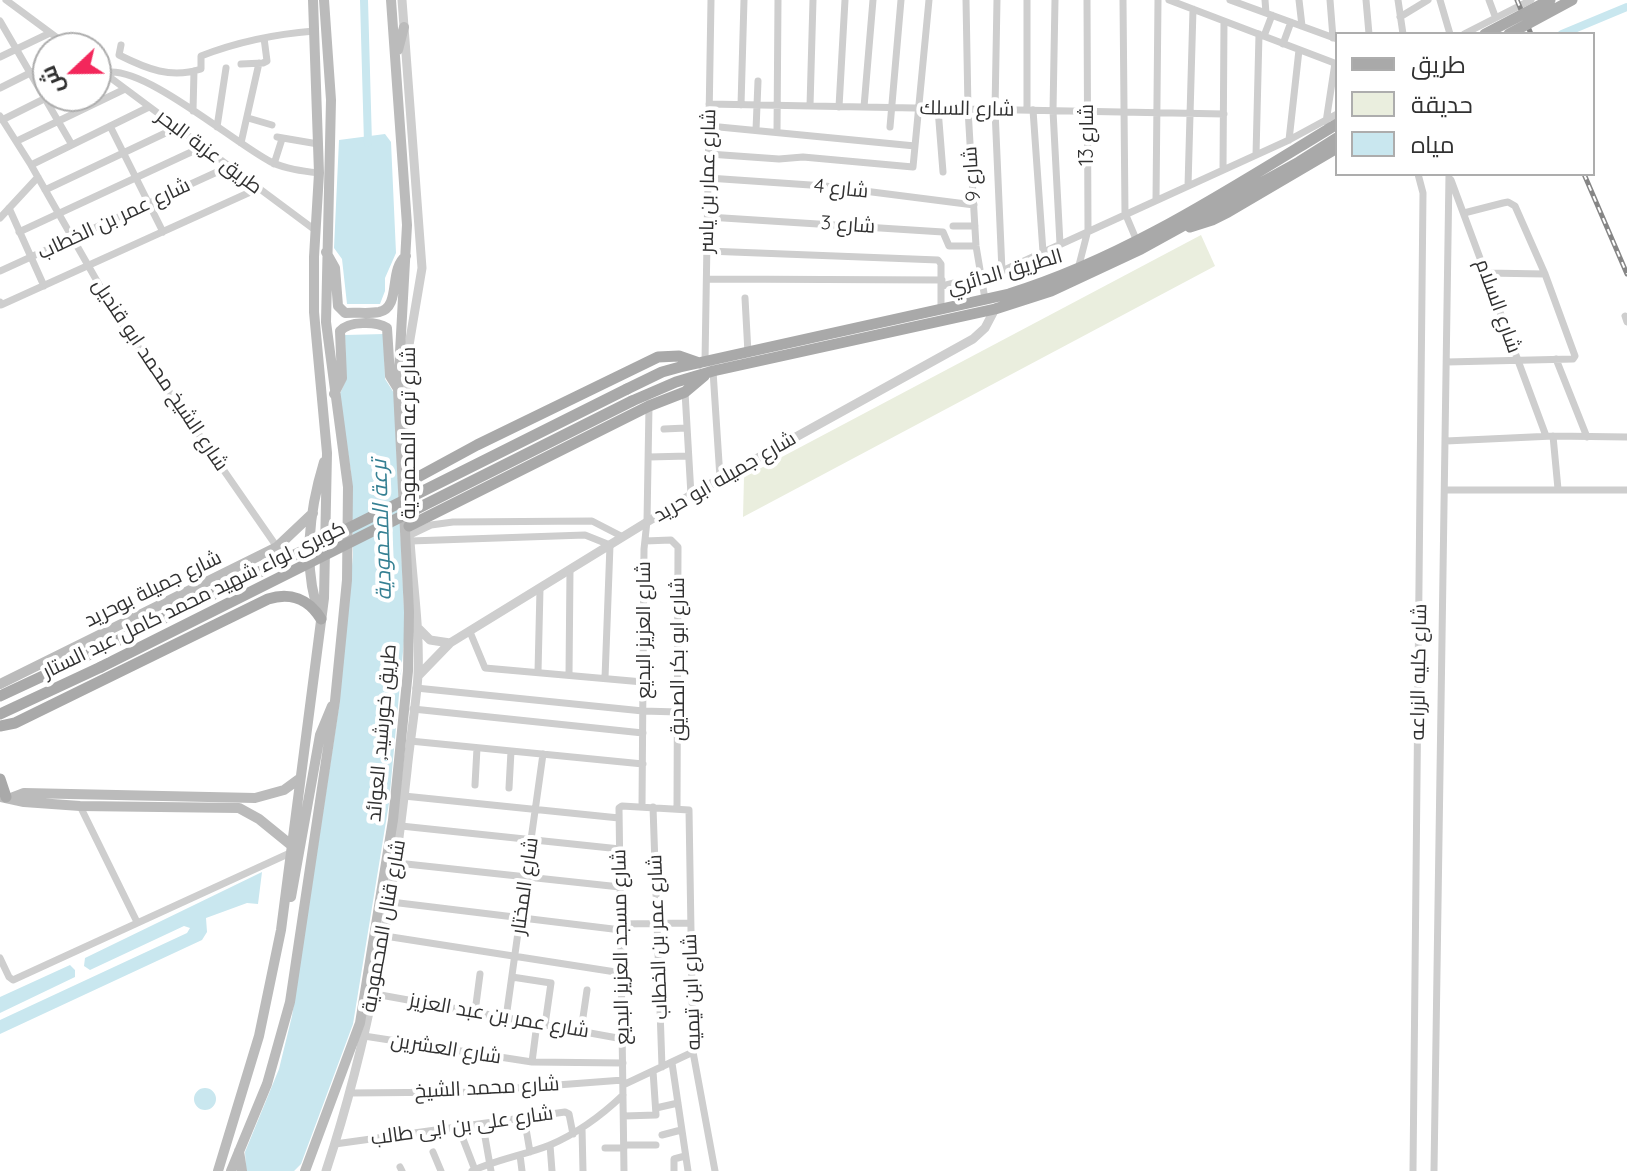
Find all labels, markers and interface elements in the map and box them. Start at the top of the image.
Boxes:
north arrow [32,32,112,112]
legend [1335,32,1595,176]
text: طريق [1411,49,1466,79]
text: ش [33,62,70,99]
text: حديقة [1411,89,1473,119]
street label: شارع السلك [919,96,1015,122]
street label: طريق عزبة البحر [151,104,267,200]
street label: شارع 13 [1075,104,1099,166]
street label: شارع عمار بن ياسر [695,109,721,253]
text: مياه [1411,129,1455,159]
street label: شارع 9 [958,146,986,202]
street label: شارع عمر بن الخطاب [34,173,194,265]
street label: شارع 4 [813,174,869,204]
street label: شارع 3 [820,211,876,239]
street label: الطريق الدائري [945,244,1065,300]
street label: شارع السلام [1470,256,1526,356]
street label: شارع الشيخ محمد ابو قنديل [87,274,233,476]
street label: شارع ترعه المحمودية [397,347,421,519]
street label: شارع جميله ابو حريد [650,427,800,527]
water label: ترعة المحمودية [366,459,398,601]
street label: كوبرى لواء شهيد محمد كامل عبد الستار [39,516,349,684]
street label: شارع جميلة بوحريد [81,545,225,633]
street label: شارع العزيز البديع [632,561,656,699]
street label: شارع ابو بكر الصديق [666,577,690,741]
street label: شارع كليه الزراعه [1406,603,1432,741]
street label: طريق خورشيد, العوائد [362,643,402,823]
street label: شارع المختار [506,836,544,936]
street label: شارع قنال المحمودية [357,838,411,1014]
street label: شارع مسجد العزيز البديع [607,849,635,1045]
street label: شارع عمر بن الخطاب [643,854,673,1020]
street label: شارع ابن تيميه [678,933,706,1051]
street label: شارع عمر بن عبد العزيز [407,988,591,1044]
street label: شارع العشرين [389,1028,503,1070]
street label: شارع محمد الشيخ [414,1072,560,1104]
street label: شارع على بن ابى طالب [369,1101,555,1151]

